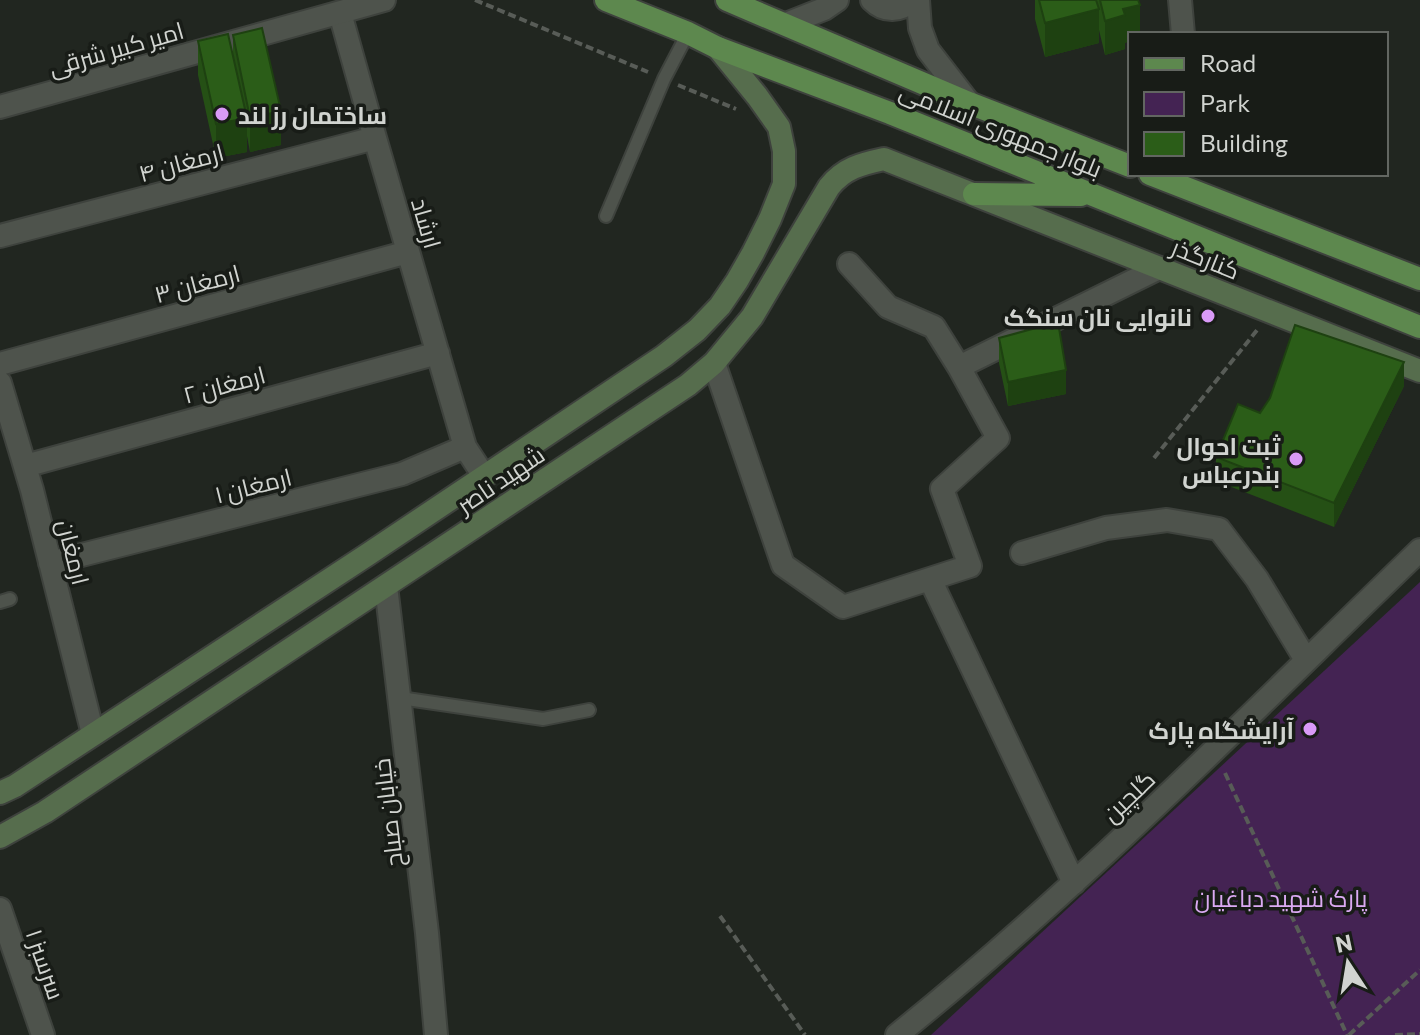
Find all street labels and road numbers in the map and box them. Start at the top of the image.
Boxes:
street label: امیر کبیر شرقی [45,15,187,82]
street label: بلوار جمهوری اسلامی [895,75,1106,184]
street label: ارمغان ۴ [135,137,227,188]
street label: ارشاد [406,194,448,252]
street label: کنارگذر [1166,231,1244,285]
street label: ارمغان ۳ [151,258,243,309]
street label: ارمغان ۲ [180,359,268,410]
street label: شهید ناصر [449,439,550,521]
street label: ارمغان ۱ [211,461,295,510]
street label: ارمغان [51,516,96,588]
street label: خیابان صباح [366,757,411,869]
street label: گلچین [1096,764,1162,830]
street label: سرسبز ۱ [20,925,72,1003]

